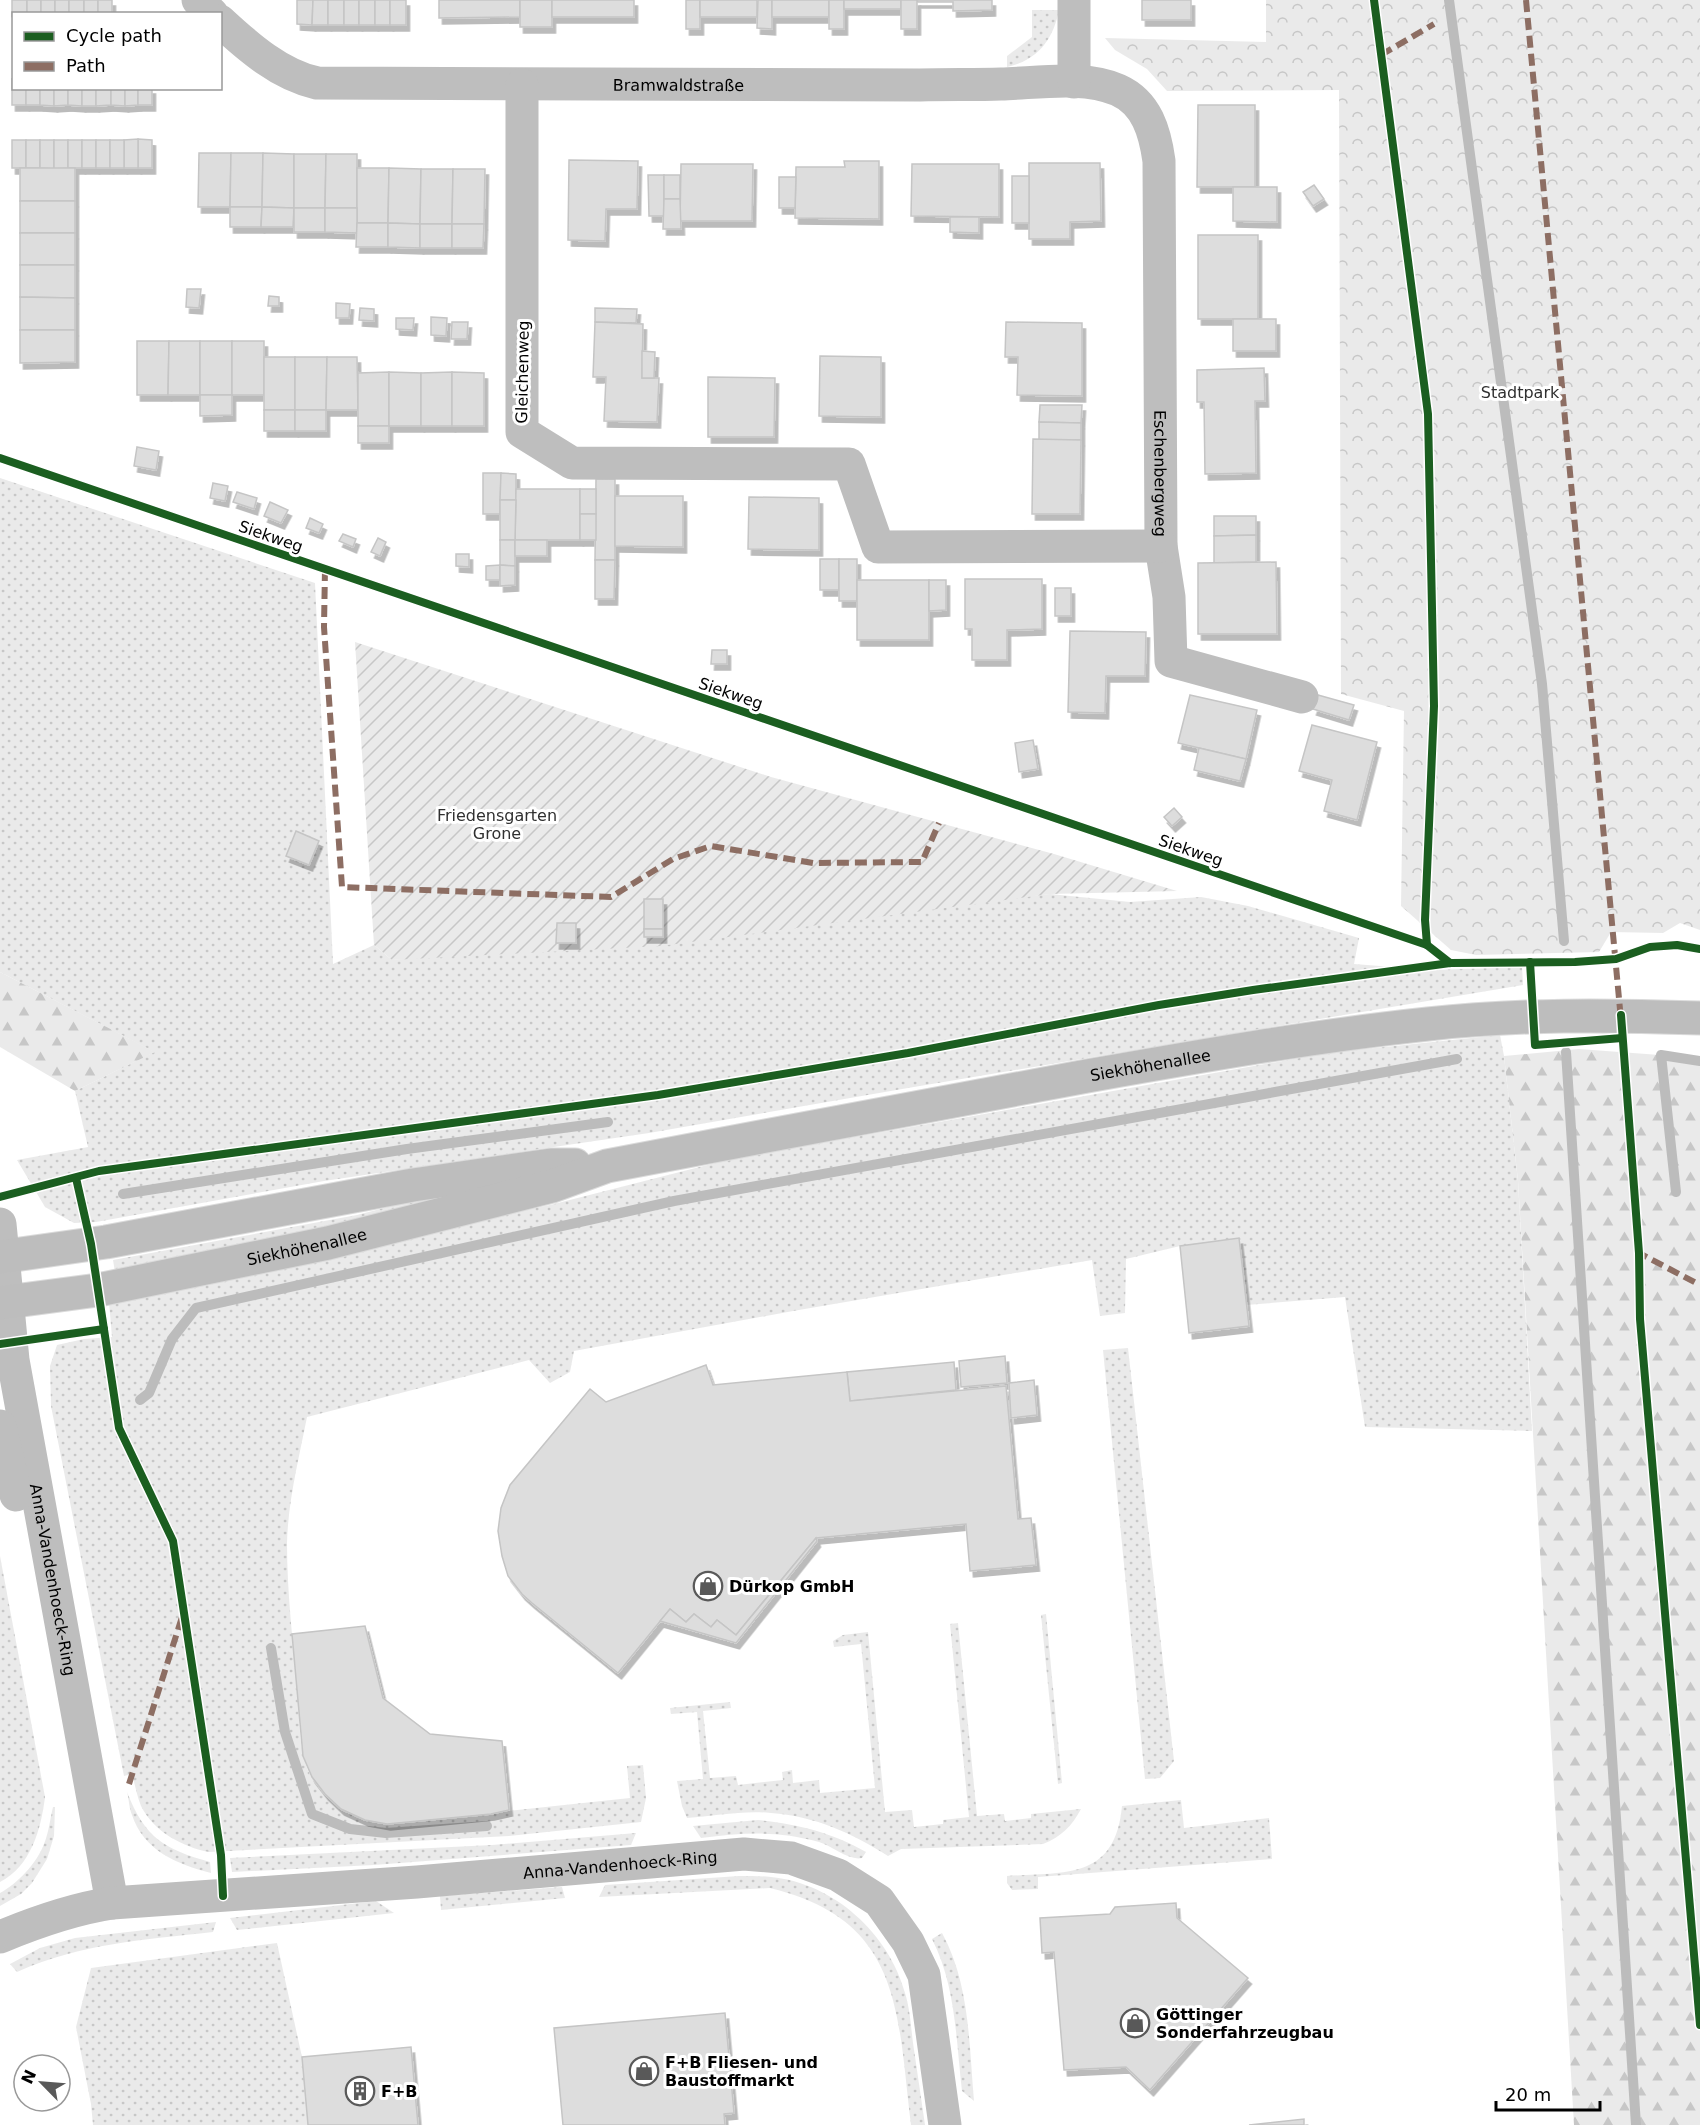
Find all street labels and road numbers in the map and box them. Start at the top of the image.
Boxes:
street label: Bramwaldstraße [613,76,744,95]
street label: Gleichenweg [512,320,533,424]
street label: Eschenbergweg [1150,410,1170,537]
street label: Siekweg [236,517,306,556]
street label: Siekweg [696,674,766,713]
street label: Siekweg [1156,831,1226,870]
street label: Siekhöhenallee [1089,1046,1212,1085]
street label: Siekhöhenallee [245,1225,369,1269]
street label: Anna-Vandenhoeck-Ring [26,1482,79,1678]
street label: Anna-Vandenhoeck-Ring [522,1847,718,1883]

